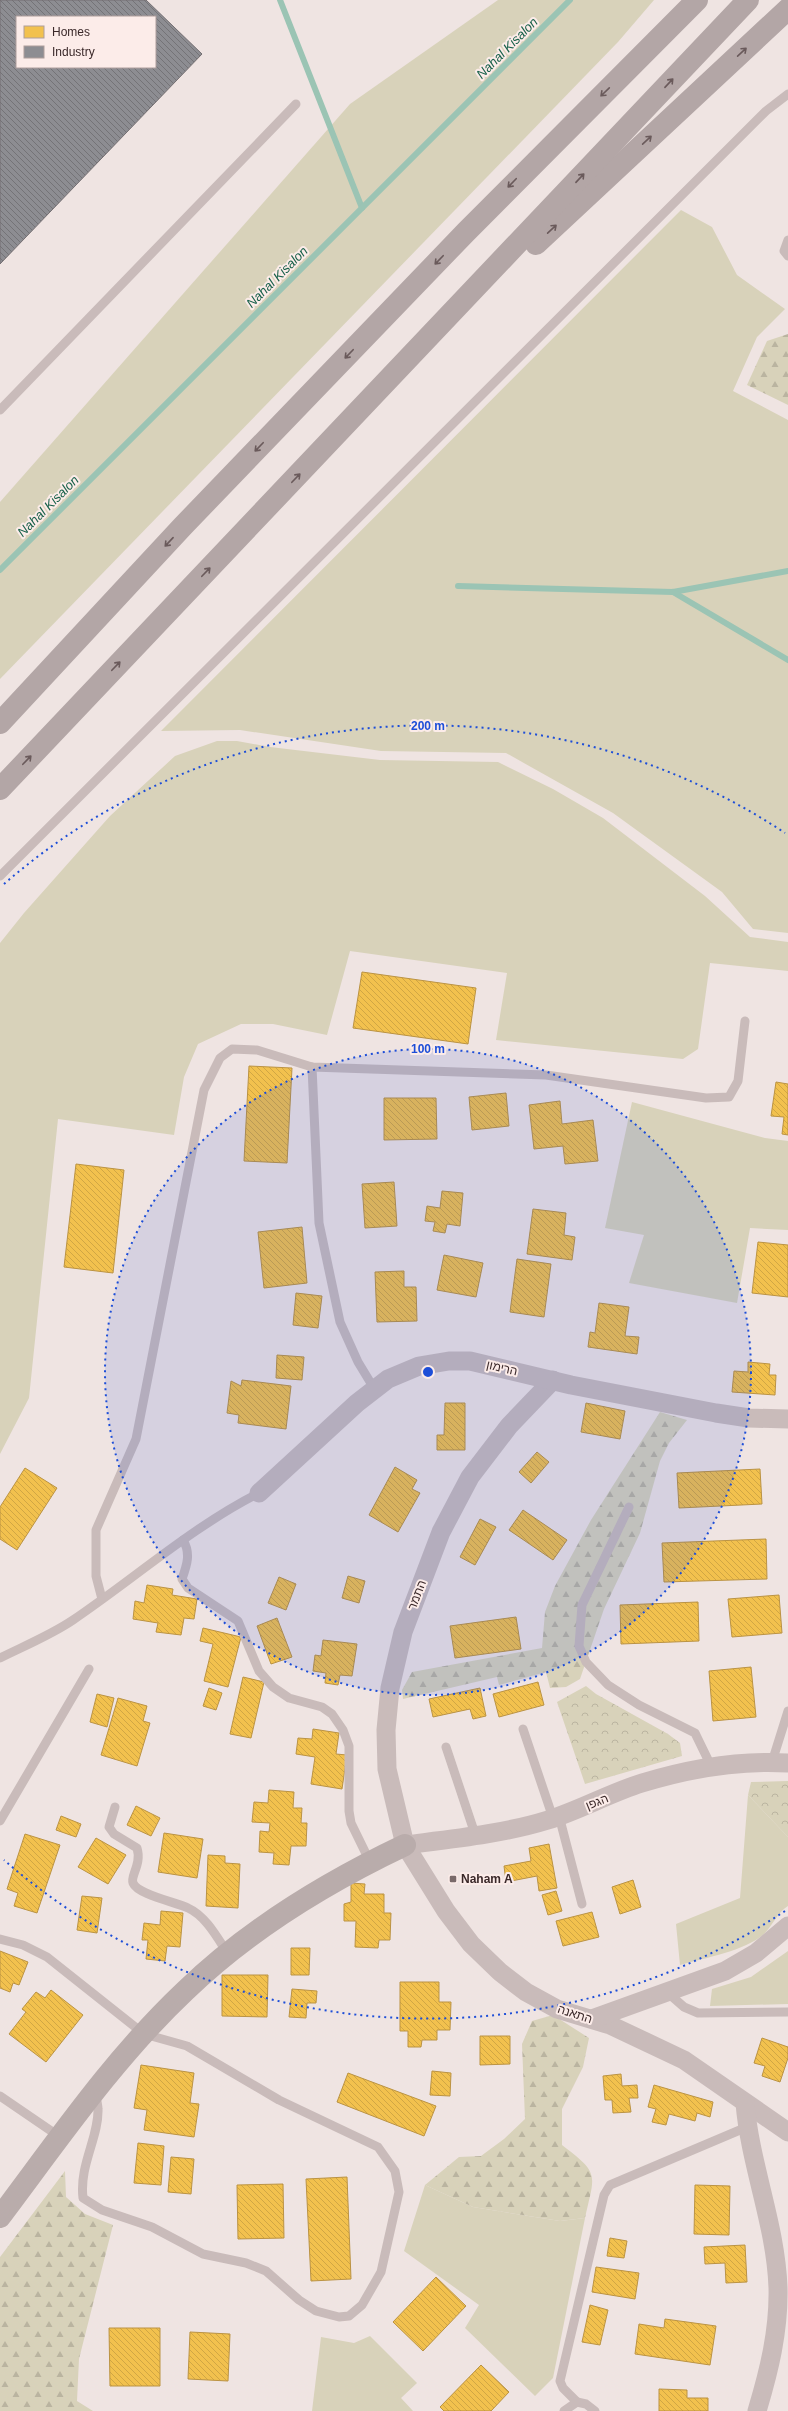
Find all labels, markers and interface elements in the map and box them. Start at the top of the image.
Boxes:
water label: Nahal Kisalon [473,14,541,82]
legend [16,16,156,68]
text: Homes [52,25,90,39]
text: Industry [52,45,95,59]
one-way arrow [737,47,747,56]
one-way arrow [664,78,674,88]
one-way arrow [600,87,610,97]
one-way arrow [642,136,652,145]
one-way arrow [575,173,585,183]
one-way arrow [507,178,517,188]
one-way arrow [547,224,557,234]
water label: Nahal Kisalon [243,243,311,311]
one-way arrow [434,255,443,265]
one-way arrow [344,349,354,359]
one-way arrow [255,442,264,452]
water label: Nahal Kisalon [14,472,82,540]
one-way arrow [291,473,300,483]
one-way arrow [165,536,174,546]
one-way arrow [201,567,211,577]
one-way arrow [111,661,121,671]
text: 200 m [411,719,445,733]
one-way arrow [22,755,31,765]
text: 100 m [411,1042,445,1056]
street label: הרימון [485,1358,519,1378]
centre of rings [421,1365,435,1379]
street label: התמר [405,1578,429,1612]
street label: הגפן [584,1791,610,1813]
place label: Naham A [461,1872,513,1886]
marker: Naham A [448,1874,458,1884]
street label: התאנה [556,2002,594,2026]

